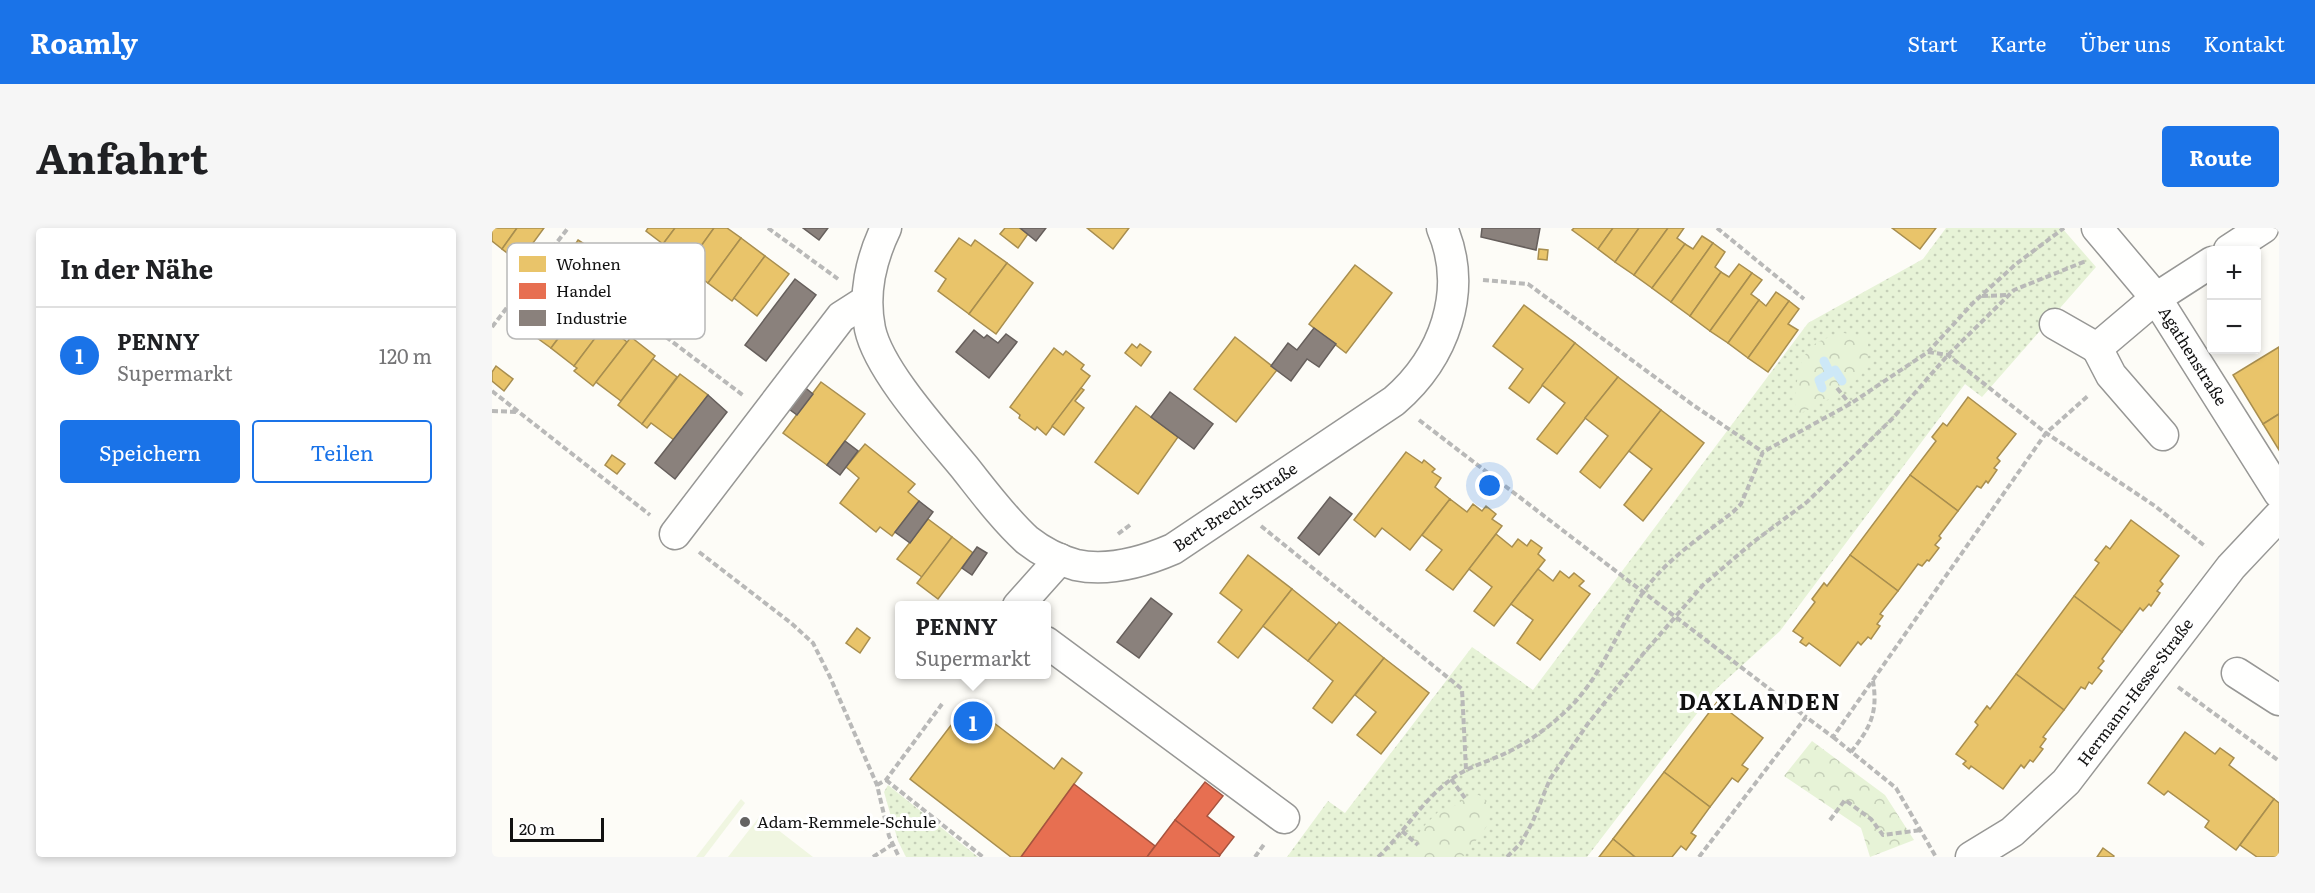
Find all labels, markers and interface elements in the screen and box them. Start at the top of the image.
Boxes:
text: Roamly [30,21,138,63]
text: Start [1907,27,1958,58]
text: Karte [1991,27,2046,58]
text: Über uns [2079,27,2170,58]
text: Kontakt [2203,27,2285,58]
text: Anfahrt [36,125,208,187]
button: Route [2162,126,2279,187]
legend [507,243,705,339]
map controls [2207,246,2261,354]
button: + [2207,246,2261,300]
text: In der Nähe [60,248,213,287]
text: Wohnen [556,251,621,275]
text: Handel [556,278,611,302]
button: − [2207,300,2261,354]
street label: Agathenstraße [2154,301,2234,410]
text: Industrie [556,305,627,329]
text: PENNY [117,324,199,357]
text: 1 [75,340,84,370]
text: 120 m [379,340,432,370]
text: Supermarkt [117,357,233,387]
button: Speichern [60,420,240,483]
button: Teilen [252,420,432,483]
street label: Bert-Brecht-Straße [1168,456,1301,557]
your location [1475,471,1504,500]
popup [895,601,1051,679]
text: PENNY [915,609,998,642]
street label: Hermann-Hesse-Straße [2071,612,2198,770]
text: Supermarkt [915,642,1031,672]
district label: DAXLANDEN [1679,684,1841,717]
pin: 1 [954,698,992,744]
place label: Adam-Remmele-Schule [757,809,936,833]
scale bar [510,815,604,842]
marker: Adam-Remmele-Schule [738,815,752,829]
text: 20 m [519,816,555,840]

